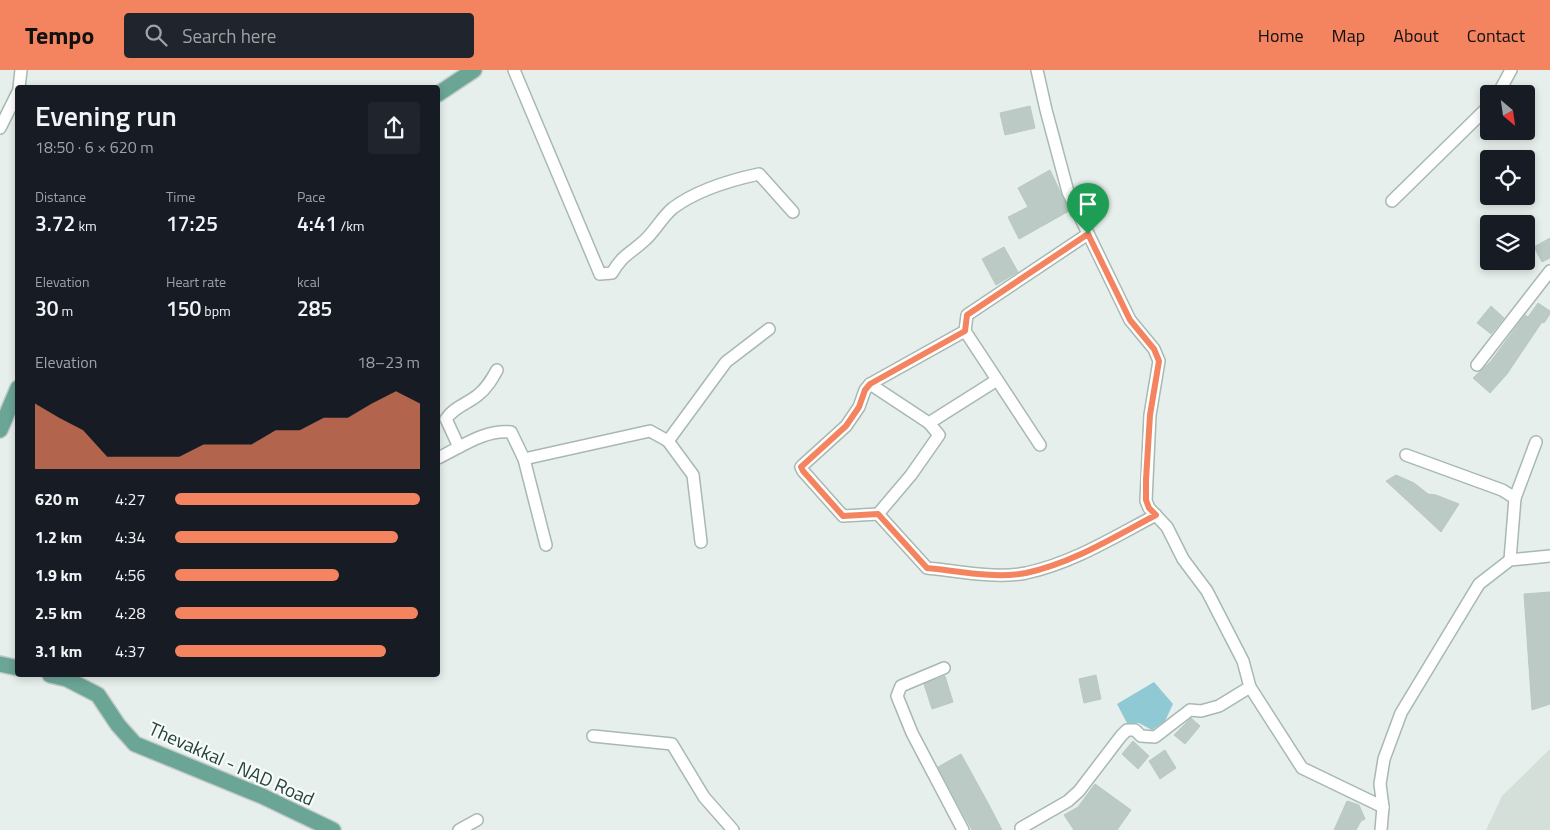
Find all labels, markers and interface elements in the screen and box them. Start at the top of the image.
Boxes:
search box [124,13,474,58]
text: Tempo [25,17,94,53]
icon: search [142,21,170,49]
text: Search here [182,21,276,50]
text: Home [1258,22,1304,49]
text: Map [1332,22,1365,49]
text: About [1393,22,1439,49]
text: Contact [1467,22,1525,49]
north arrow [1480,85,1535,140]
map controls [1480,85,1535,270]
text: Evening run [35,94,177,137]
button: share [368,102,420,154]
text: 18:50 · 6 × 620 m [35,135,154,159]
button: locate [1480,150,1535,205]
pin [1067,183,1109,234]
text: Distance [35,186,86,207]
text: Time [166,186,195,207]
text: Pace [297,186,325,207]
icon: arrive [1074,190,1102,218]
text: 3.72 [35,207,75,239]
text: 17:25 [166,207,218,239]
text: 4:41 [297,207,337,239]
text: km [75,215,97,236]
text: /km [337,215,365,236]
button: layers [1480,215,1535,270]
text: Elevation [35,271,89,292]
text: Heart rate [166,271,226,292]
text: kcal [297,271,320,292]
text: 30 [35,292,59,324]
text: 150 [166,292,201,324]
text: 285 [297,292,332,324]
text: m [59,300,73,321]
text: bpm [201,300,231,321]
text: Elevation [35,350,97,374]
text: 18–23 m [357,350,420,374]
text: 620 m [35,487,79,511]
text: 4:27 [115,487,145,511]
text: 1.2 km [35,525,82,549]
text: 4:34 [115,525,145,549]
text: 1.9 km [35,563,82,587]
text: 4:56 [115,563,145,587]
text: 2.5 km [35,601,82,625]
text: 4:28 [115,601,145,625]
text: 3.1 km [35,639,82,663]
text: 4:37 [115,639,145,663]
street label: Thevakkal - NAD Road [145,713,319,813]

